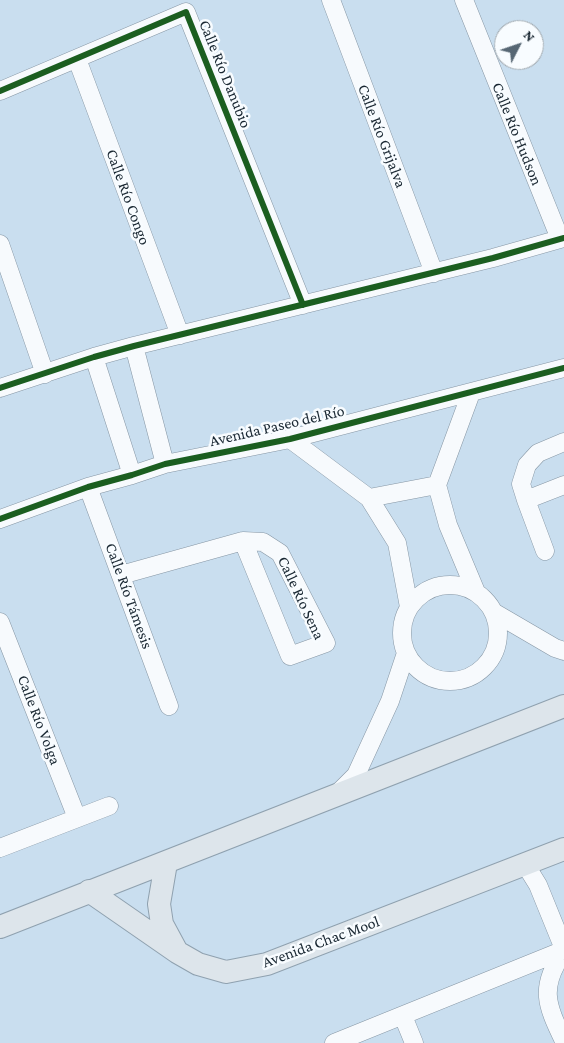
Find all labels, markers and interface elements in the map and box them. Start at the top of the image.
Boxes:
street label: Calle Río Danubio [195,17,255,131]
north arrow [494,20,544,70]
text: N [520,27,539,45]
street label: Calle Río Hudson [488,80,546,188]
street label: Calle Río Grijalva [353,81,411,191]
street label: Calle Río Congo [102,146,154,248]
street label: Avenida Paseo del Río [208,401,346,451]
street label: Calle Río Támesis [101,540,157,652]
street label: Calle Río Sena [273,553,329,643]
street label: Calle Río Volga [13,672,65,768]
street label: Avenida Chac Mool [260,912,382,972]

